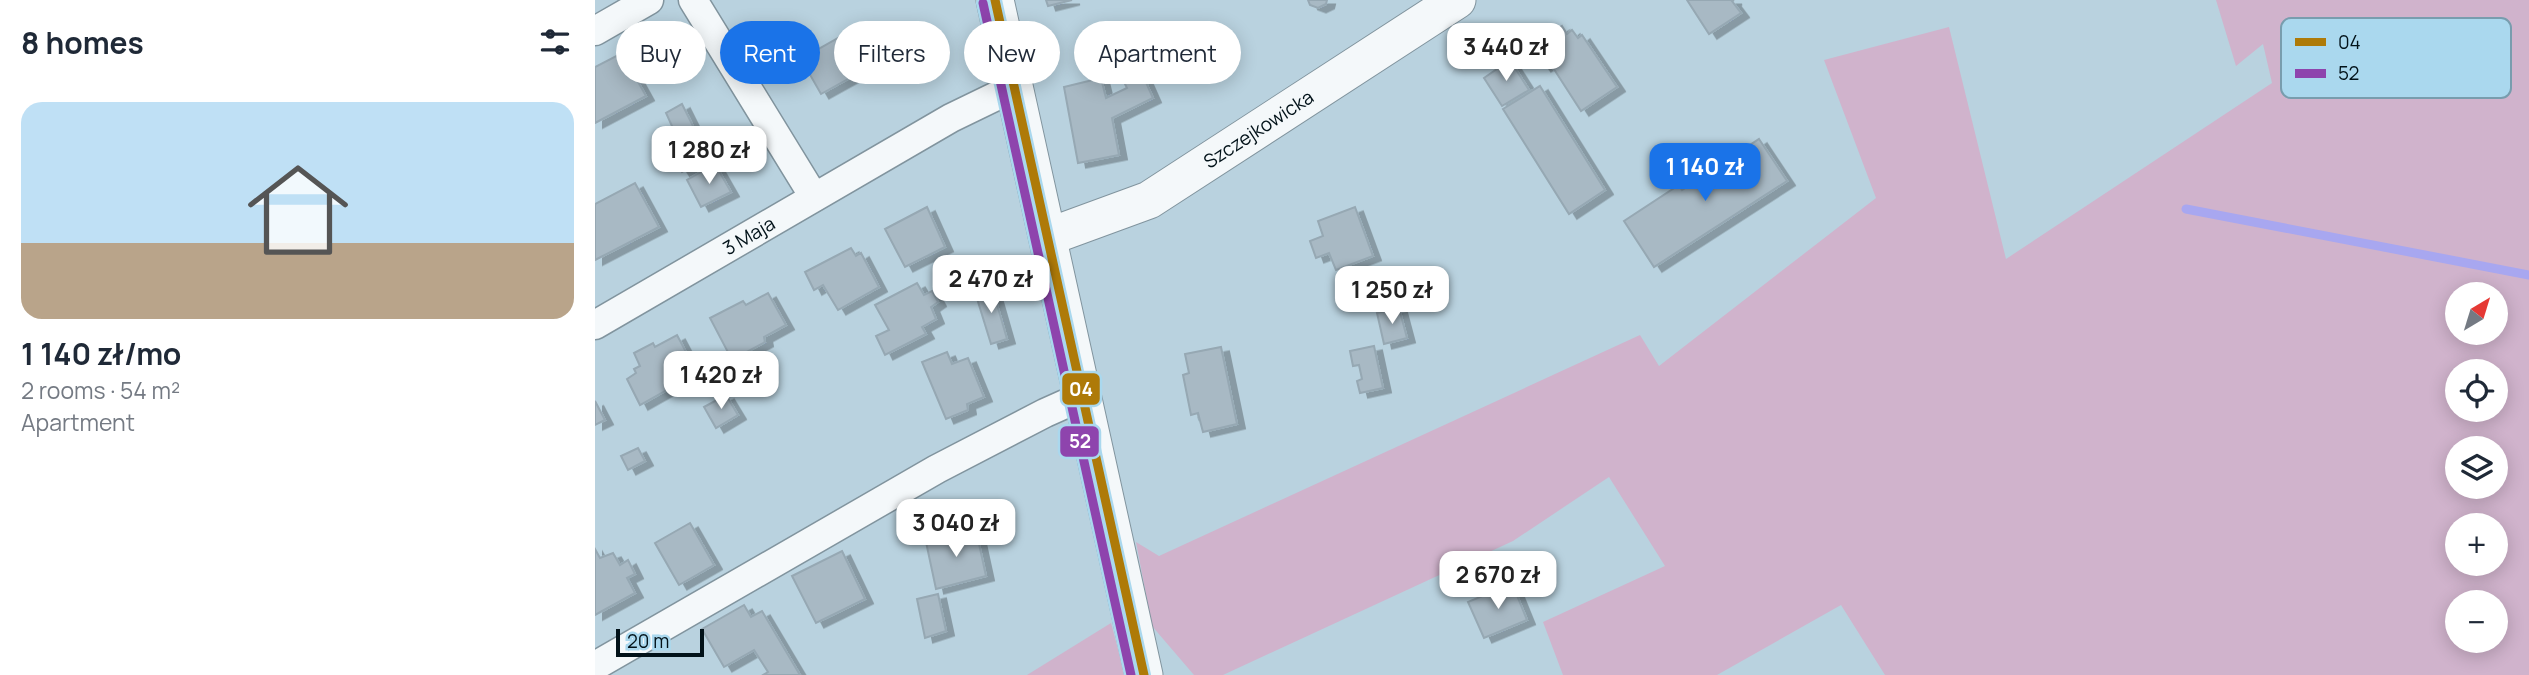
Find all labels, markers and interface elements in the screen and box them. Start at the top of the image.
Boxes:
legend [2281,18,2511,98]
chip: Buy [616,21,706,84]
chip: Rent [720,21,820,84]
chip: Filters [834,21,950,84]
chip: New [964,21,1060,84]
chip: Apartment [1074,21,1241,84]
text: 8 homes [21,22,144,63]
icon: filters [536,23,574,61]
pin: 3 440 zł [1434,24,1578,83]
text: 04 [2338,29,2361,55]
text: 3 440 zł [1463,30,1549,62]
text: 52 [2338,60,2359,86]
street label: Szczejkowicka [1198,84,1318,174]
pin: 1 280 zł [637,127,781,186]
text: 1 280 zł [668,133,750,165]
pin: 1 140 zł [1633,144,1777,203]
icon: home [235,147,361,273]
text: 1 140 zł [1666,150,1745,182]
street label: 3 Maja [718,210,780,261]
pin: 2 470 zł [919,256,1063,315]
text: 2 470 zł [949,262,1033,294]
pin: 1 250 zł [1320,266,1464,326]
text: 1 250 zł [1351,273,1433,305]
north arrow [2445,282,2508,345]
map controls [2445,282,2508,653]
text: 1 140 zł/mo [21,333,181,374]
pin: 1 420 zł [649,352,793,411]
text: 1 420 zł [680,358,762,390]
button: locate [2445,359,2508,422]
line badge: 04 [1061,372,1101,406]
text: 2 rooms · 54 m² [21,374,180,406]
text: 04 [1069,376,1093,402]
text: Apartment [21,406,135,438]
line badge: 52 [1059,425,1100,458]
text: 52 [1069,428,1091,454]
button: layers [2445,436,2508,499]
pin: 3 040 zł [884,500,1028,559]
text: 3 040 zł [912,506,1000,538]
button: + [2445,513,2508,576]
pin: 2 670 zł [1426,552,1570,611]
text: 2 670 zł [1455,558,1541,590]
button: − [2445,590,2508,653]
scale bar [616,626,703,658]
text: 20 m [627,628,669,654]

